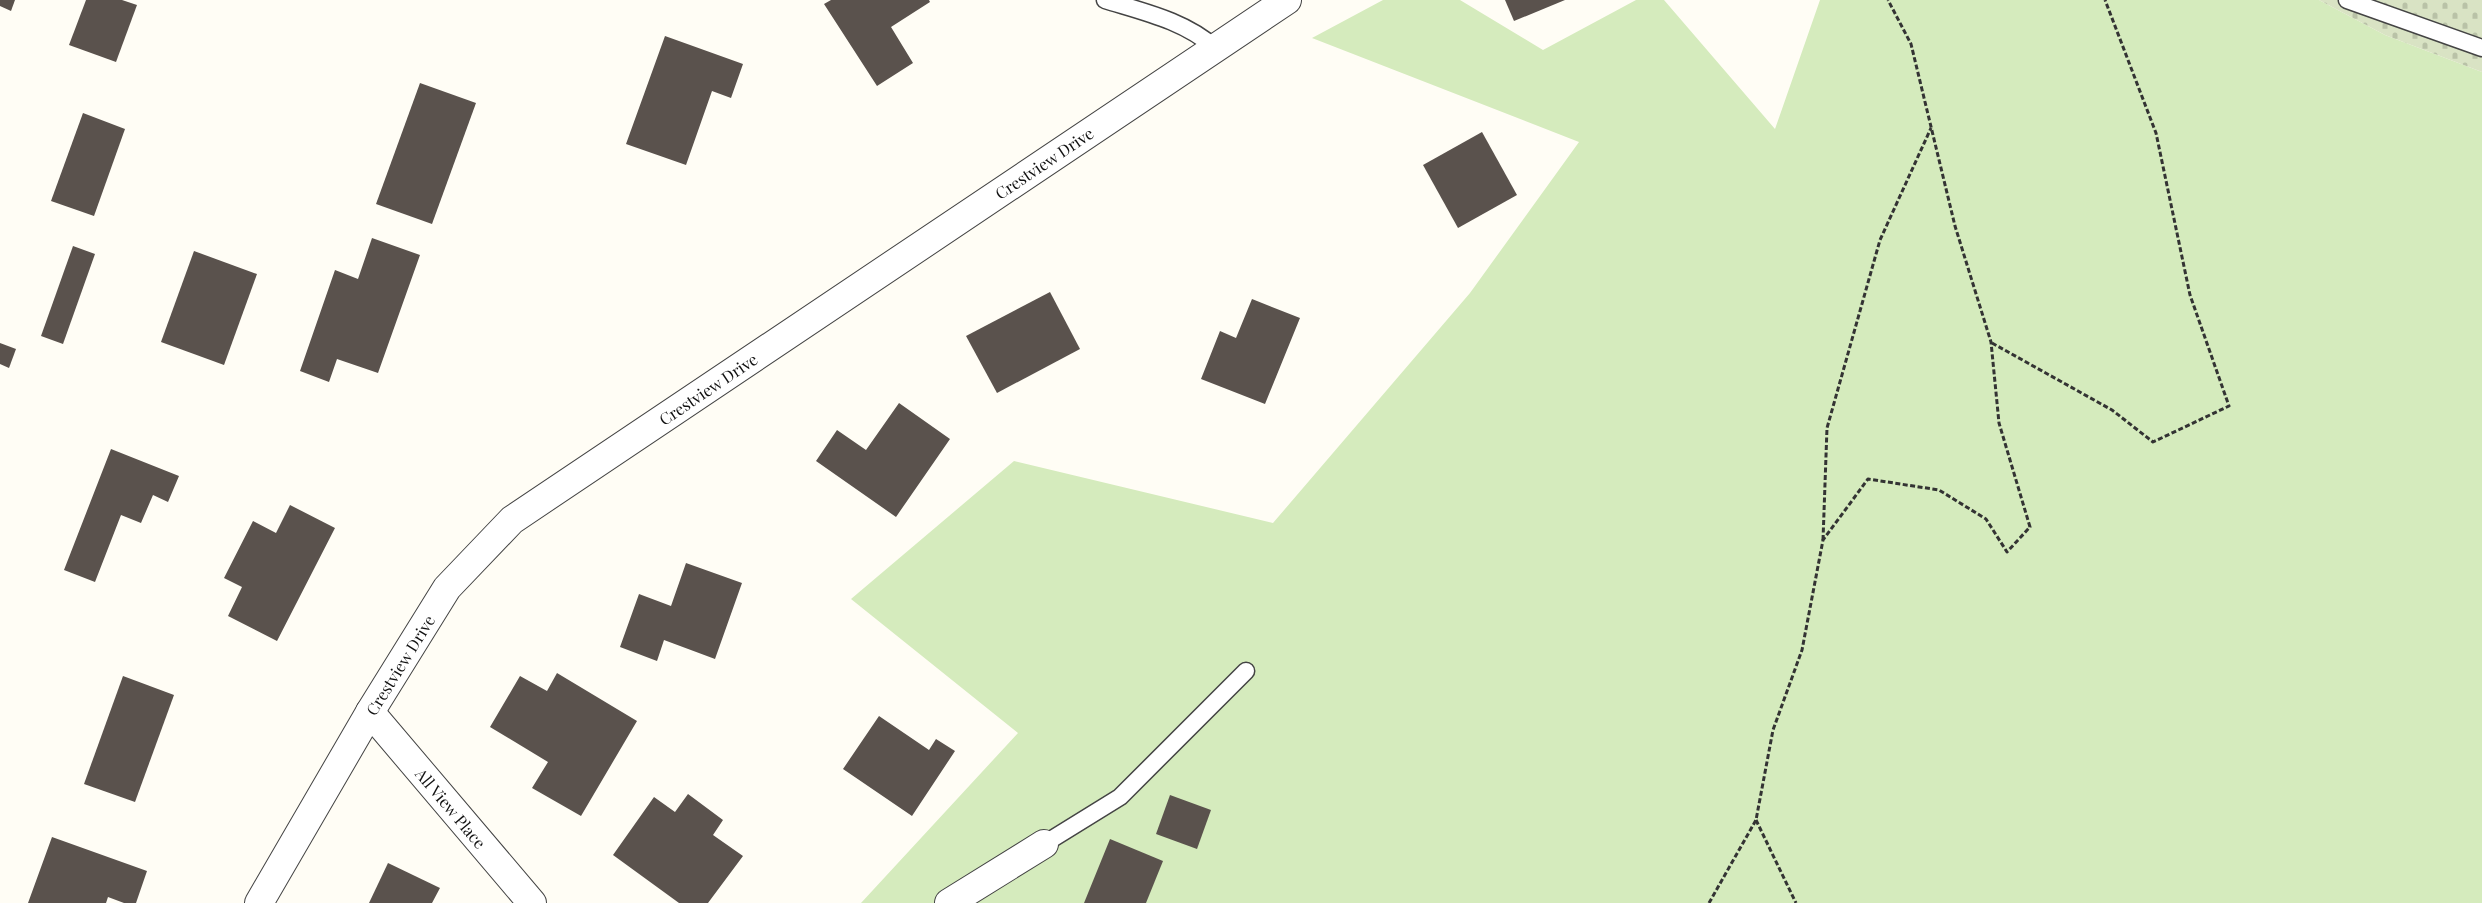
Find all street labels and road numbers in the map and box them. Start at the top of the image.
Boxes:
street label: Crestview Drive [991,122,1097,204]
street label: Crestview Drive [655,348,761,430]
street label: Crestview Drive [361,611,439,719]
street label: All View Place [411,763,491,852]

